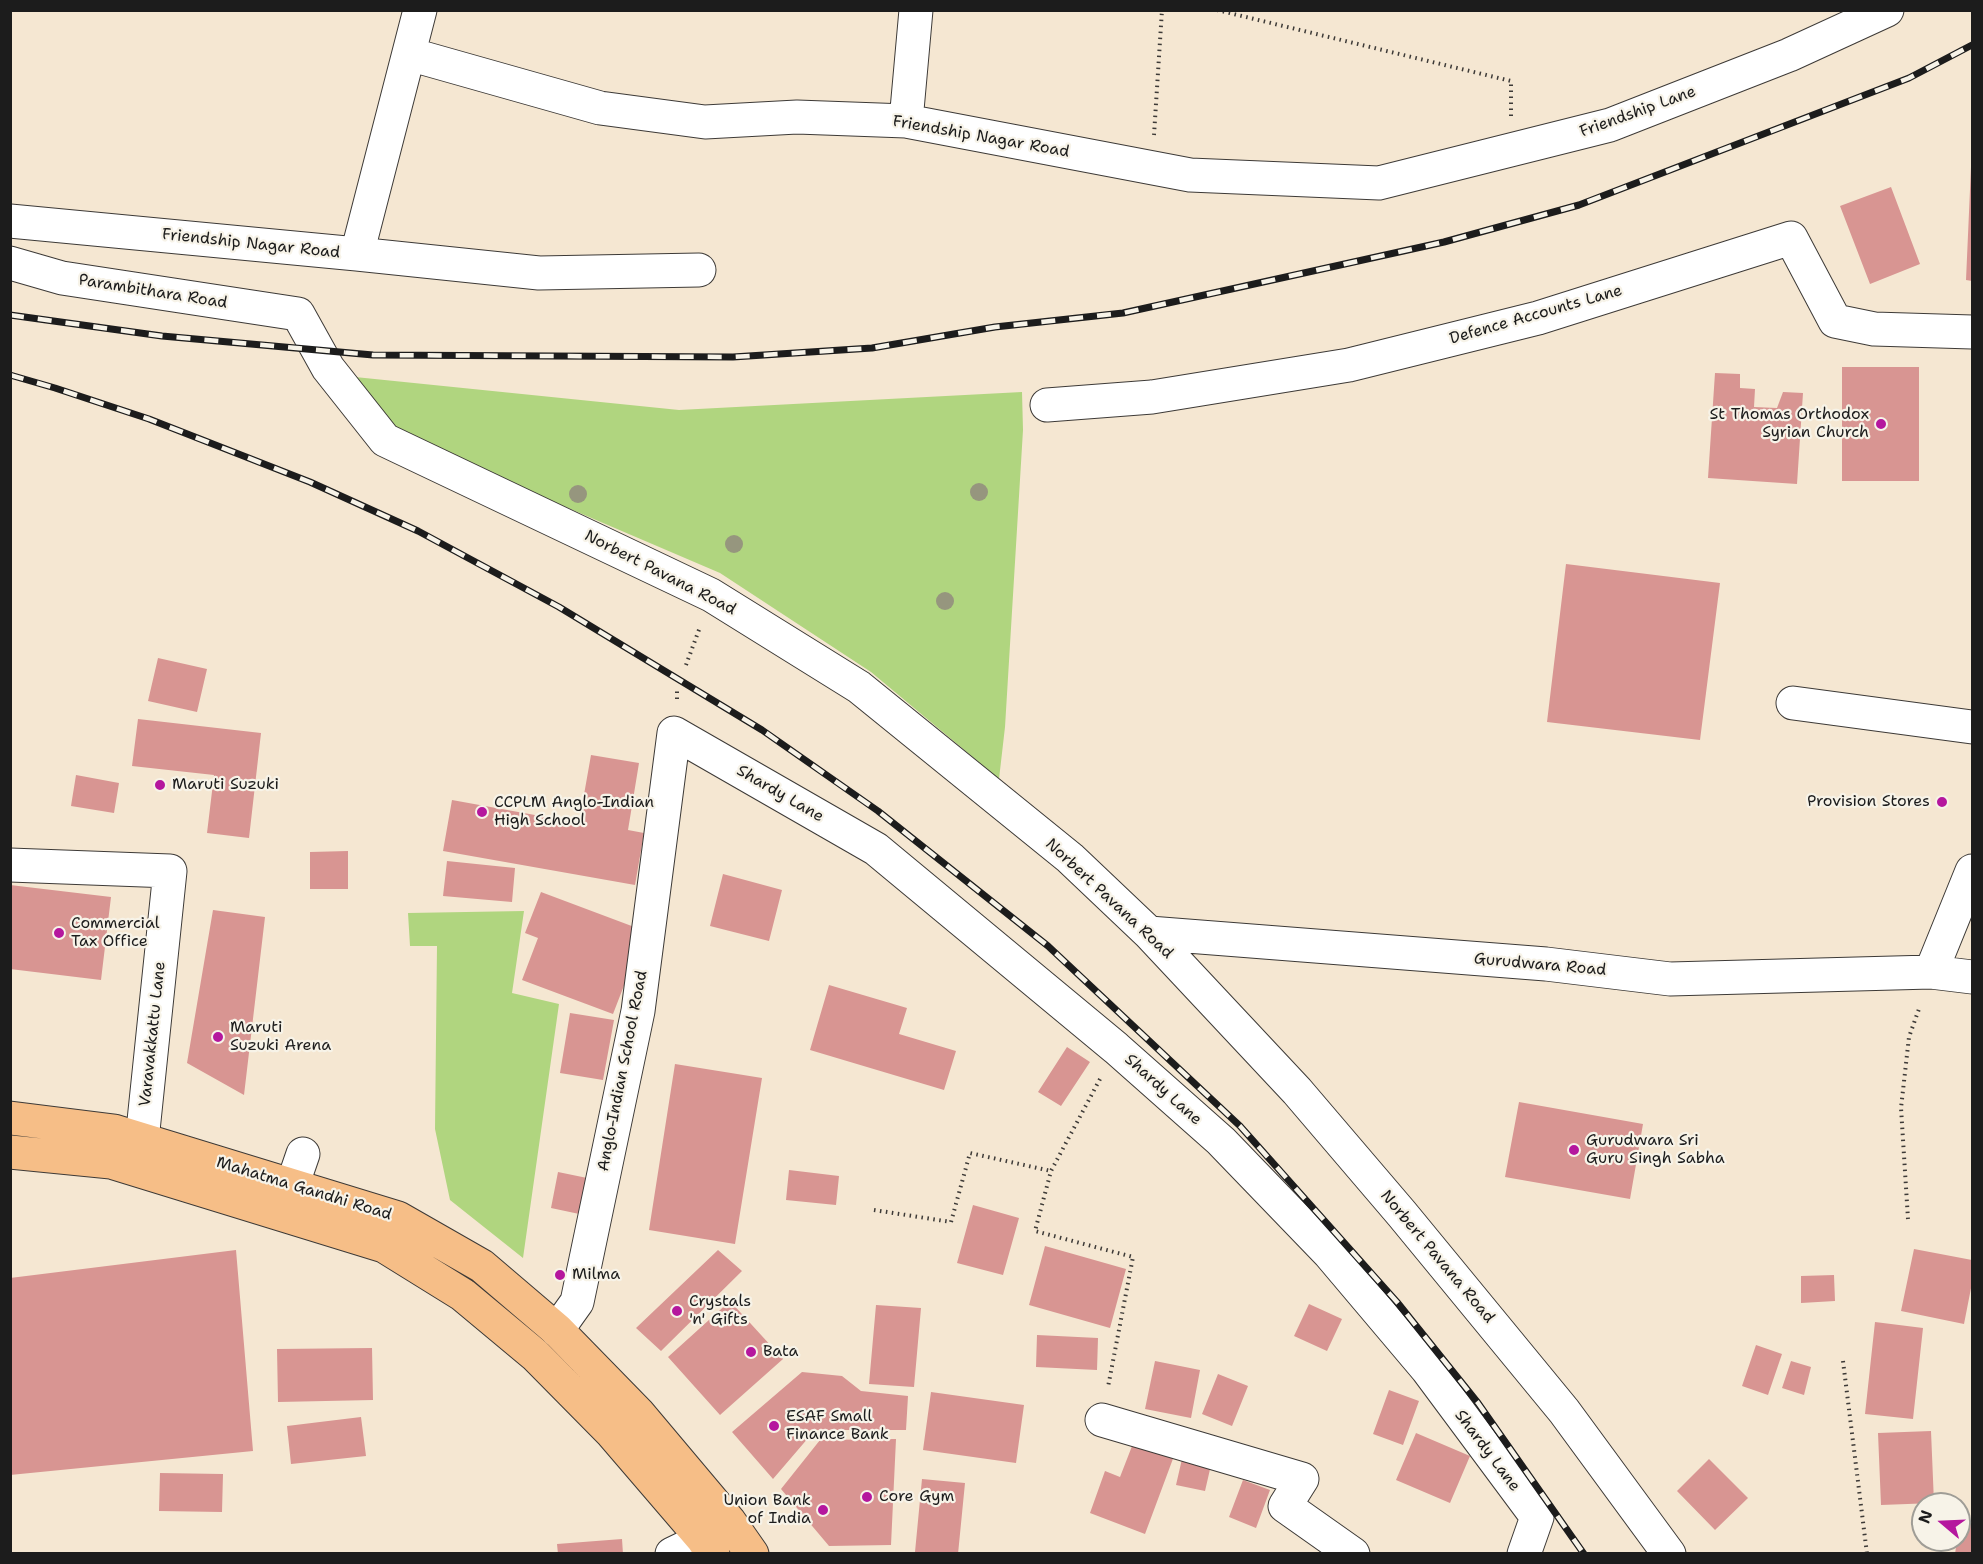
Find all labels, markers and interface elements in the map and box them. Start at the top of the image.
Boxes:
street label: Friendship Lane [1577,82,1699,142]
street label: Friendship Nagar Road [891,112,1071,162]
street label: Friendship Nagar Road [161,225,341,263]
street label: Parambithara Road [77,271,229,313]
street label: Defence Accounts Lane [1447,281,1625,349]
place label: St Thomas Orthodox Syrian Church [1710,405,1869,443]
marker: St Thomas Orthodox Syrian Church [1874,417,1888,431]
street label: Norbert Pavana Road [581,526,739,620]
street label: Shardy Lane [733,761,827,827]
place label: Maruti Suzuki [172,775,279,795]
marker: Maruti Suzuki [153,778,167,792]
place label: Provision Stores [1807,792,1930,812]
place label: CCPLM Anglo-Indian High School [494,793,654,831]
marker: Provision Stores [1935,795,1949,809]
marker: CCPLM Anglo-Indian High School [475,805,489,819]
street label: Norbert Pavana Road [1041,835,1177,963]
place label: Commercial Tax Office [71,914,160,952]
marker: Commercial Tax Office [52,926,66,940]
street label: Gurudwara Road [1473,950,1607,980]
street label: Varavakkattu Lane [136,961,170,1107]
street label: Anglo-Indian School Road [594,969,652,1173]
place label: Maruti Suzuki Arena [230,1018,331,1056]
marker: Maruti Suzuki Arena [211,1030,225,1044]
street label: Shardy Lane [1120,1050,1206,1130]
place label: Gurudwara Sri Guru Singh Sabha [1586,1131,1725,1169]
marker: Gurudwara Sri Guru Singh Sabha [1567,1143,1581,1157]
street label: Mahatma Gandhi Road [214,1153,394,1225]
street label: Norbert Pavana Road [1376,1187,1498,1327]
place label: Milma [572,1265,620,1285]
marker: Milma [553,1268,567,1282]
place label: Crystals 'n' Gifts [689,1292,751,1330]
marker: Crystals 'n' Gifts [670,1304,684,1318]
place label: Bata [763,1342,799,1362]
marker: Bata [744,1345,758,1359]
street label: Shardy Lane [1450,1406,1524,1496]
place label: ESAF Small Finance Bank [786,1407,889,1445]
marker: ESAF Small Finance Bank [767,1419,781,1433]
place label: Core Gym [879,1487,954,1507]
marker: Core Gym [860,1490,874,1504]
place label: Union Bank of India [723,1491,811,1529]
north arrow [1911,1492,1971,1552]
marker: Union Bank of India [816,1503,830,1517]
text: N [1913,1507,1937,1526]

